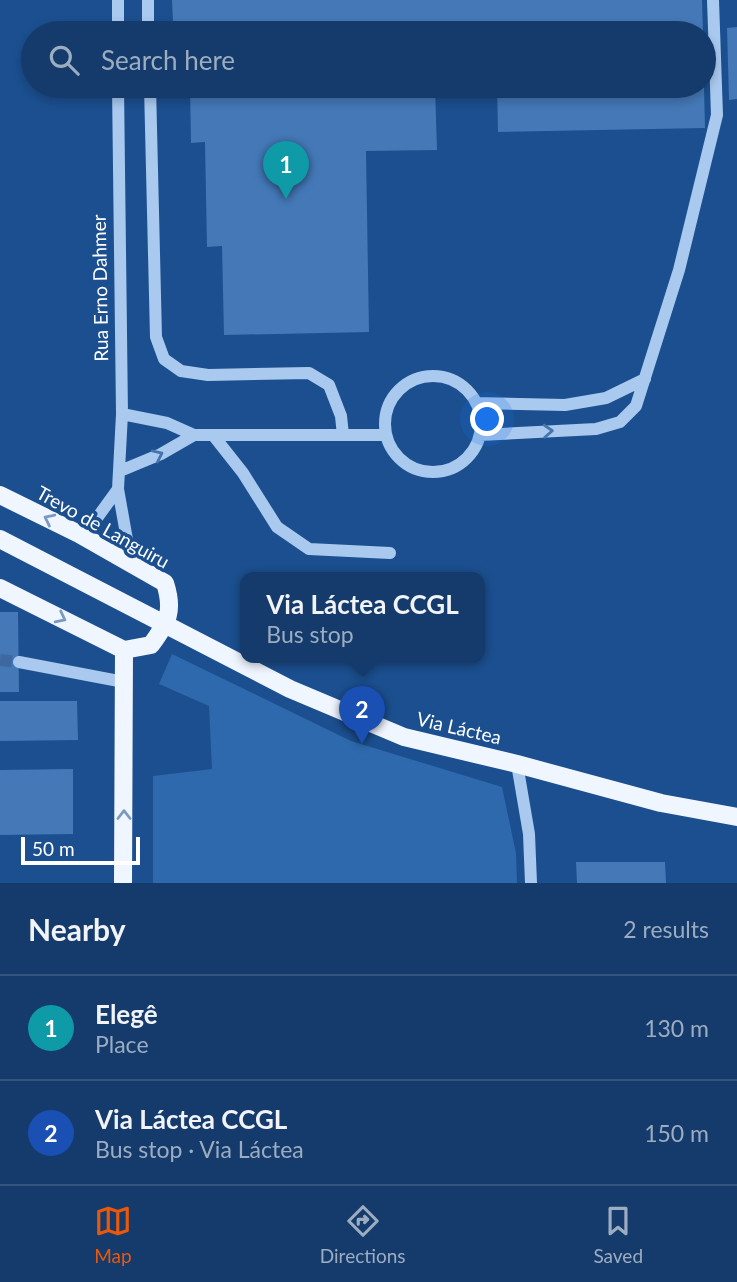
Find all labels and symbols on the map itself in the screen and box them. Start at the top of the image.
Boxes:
pin: 1 [263,141,309,199]
street label: Rua Erno Dahmer [87,214,112,362]
your location [470,402,504,436]
one-way arrow [543,424,554,439]
one-way arrow [151,449,163,463]
street label: Trevo de Languiru [33,480,174,573]
one-way arrow [44,514,56,528]
one-way arrow [54,610,66,624]
pin: 2 [339,686,385,744]
street label: Via Láctea [415,707,504,748]
one-way arrow [116,809,132,820]
scale bar [21,834,140,866]

